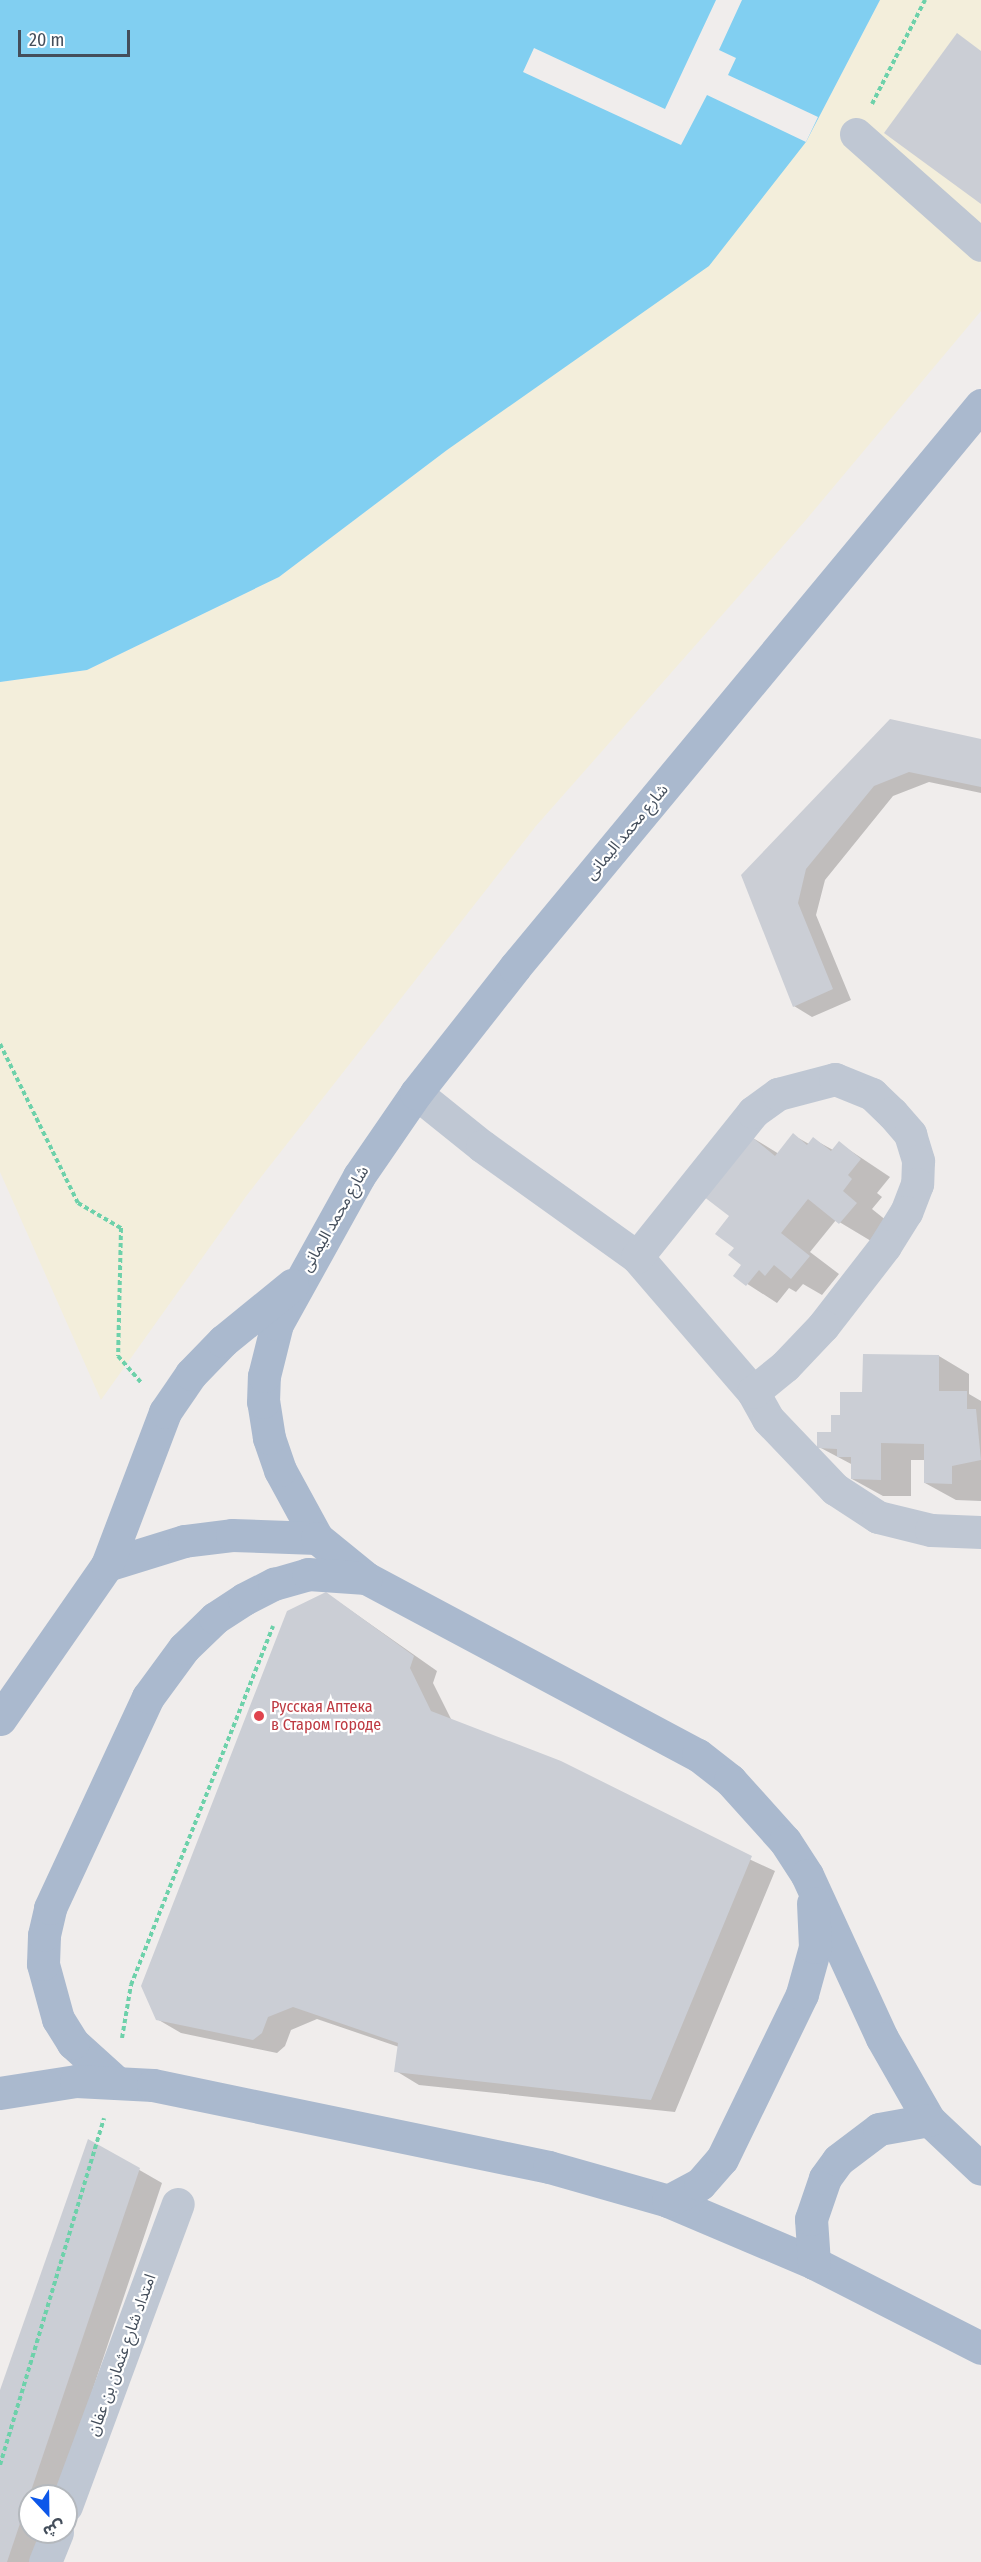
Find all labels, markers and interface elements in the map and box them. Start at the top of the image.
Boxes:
scale bar [21,18,134,56]
text: 20 m [29,29,64,51]
street label: شارع محمد اليمانى [581,780,673,884]
street label: شارع محمد اليمانى [297,1163,373,1275]
place label: Русская Аптека в Старом городе [271,1697,381,1735]
marker: Русская Аптека в Старом городе [252,1709,266,1723]
street label: امتداد شارع عثمان بن عفان [84,2271,160,2439]
north arrow [18,2484,78,2544]
text: ش [40,2516,68,2542]

